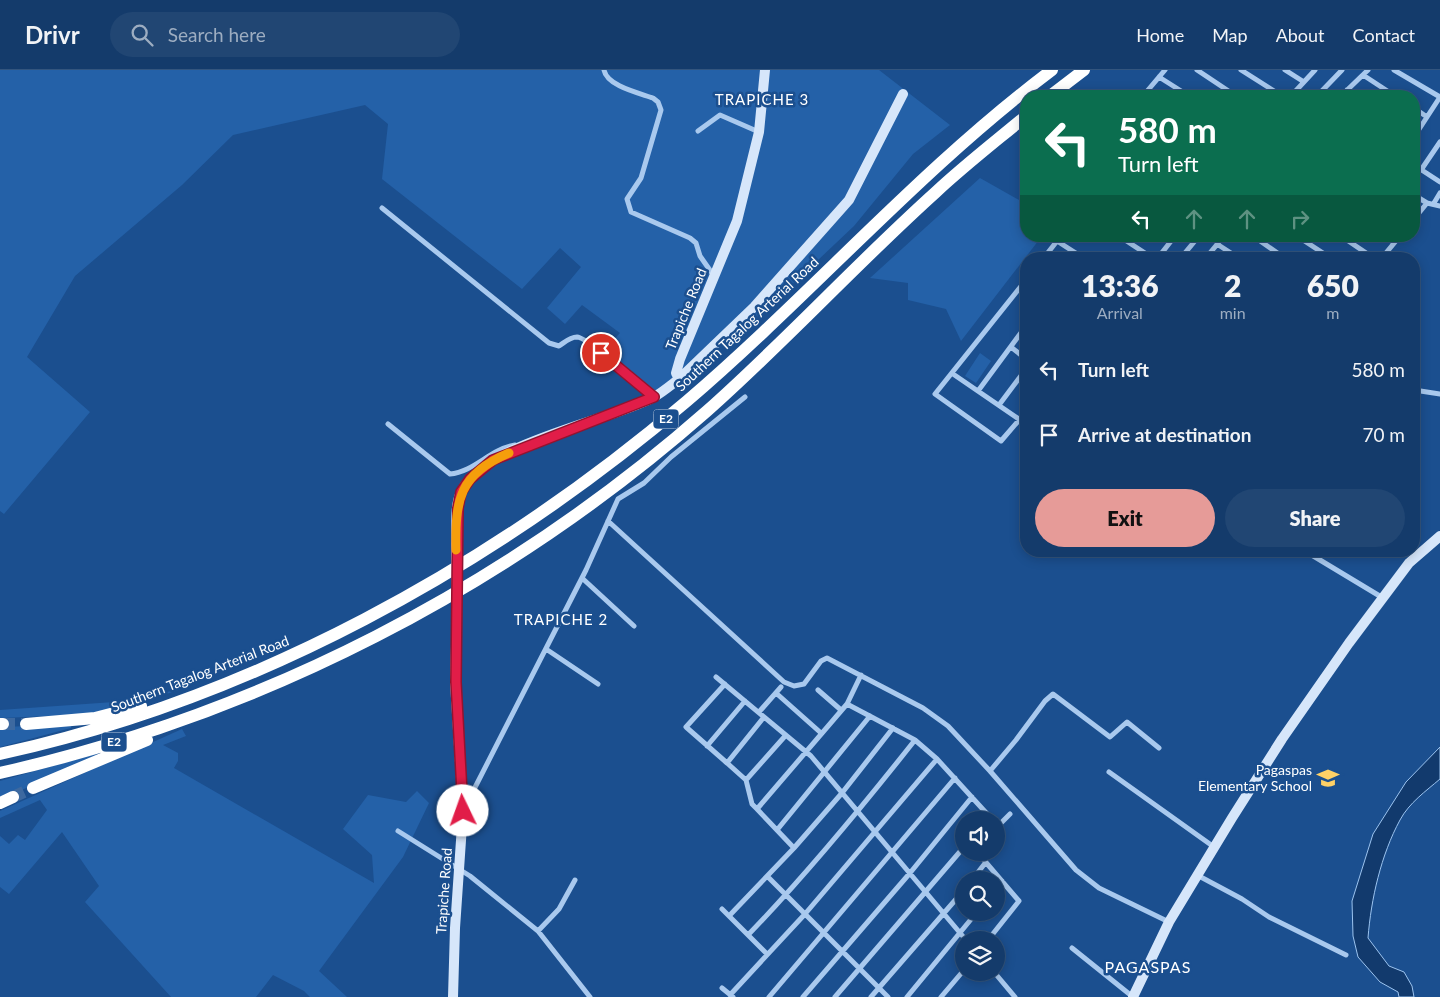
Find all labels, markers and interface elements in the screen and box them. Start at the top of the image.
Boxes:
search box [110,12,460,57]
text: Drivr [25,20,80,49]
icon: search [128,21,156,49]
text: Search here [168,23,266,46]
text: Home [1136,24,1184,46]
text: Map [1212,24,1248,46]
text: About [1276,24,1325,46]
text: Contact [1353,24,1415,46]
district label: TRAPICHE 3 [715,90,809,108]
text: 580 m [1118,108,1217,150]
icon: left [1035,110,1100,175]
text: Turn left [1118,150,1199,177]
icon: left [1127,205,1155,233]
icon: ahead [1180,205,1208,233]
icon: ahead [1233,205,1261,233]
icon: right [1286,205,1314,233]
street label: Southern Tagalog Arterial Road [672,253,822,394]
street label: Trapiche Road [661,266,710,352]
text: 13:36 [1081,267,1159,303]
text: 2 [1224,267,1241,303]
text: 650 [1307,267,1359,303]
text: Arrival [1097,303,1143,322]
text: min [1220,303,1246,322]
text: m [1326,303,1339,322]
pin [580,332,622,374]
icon: arrive [587,339,615,367]
icon: left [1035,356,1063,384]
text: Turn left [1078,358,1149,381]
text: 580 m [1351,358,1405,381]
road number: E2 [654,409,678,428]
icon: arrive [1035,421,1063,449]
text: Arrive at destination [1078,423,1251,446]
text: 70 m [1362,423,1405,446]
button: Exit [1035,489,1215,547]
button: Share [1225,489,1405,547]
district label: TRAPICHE 2 [514,610,608,628]
street label: Southern Tagalog Arterial Road [108,632,291,715]
road number: E2 [102,732,126,752]
place label: Pagaspas Elementary School [1198,761,1312,794]
school or university icon: Pagaspas Elementary School [1315,765,1341,791]
position arrow [436,784,488,836]
map controls [955,811,1005,981]
button: sound [955,811,1005,861]
street label: Trapiche Road [432,847,455,935]
button: search [955,871,1005,921]
button: layers [955,931,1005,981]
district label: PAGASPAS [1105,957,1191,976]

